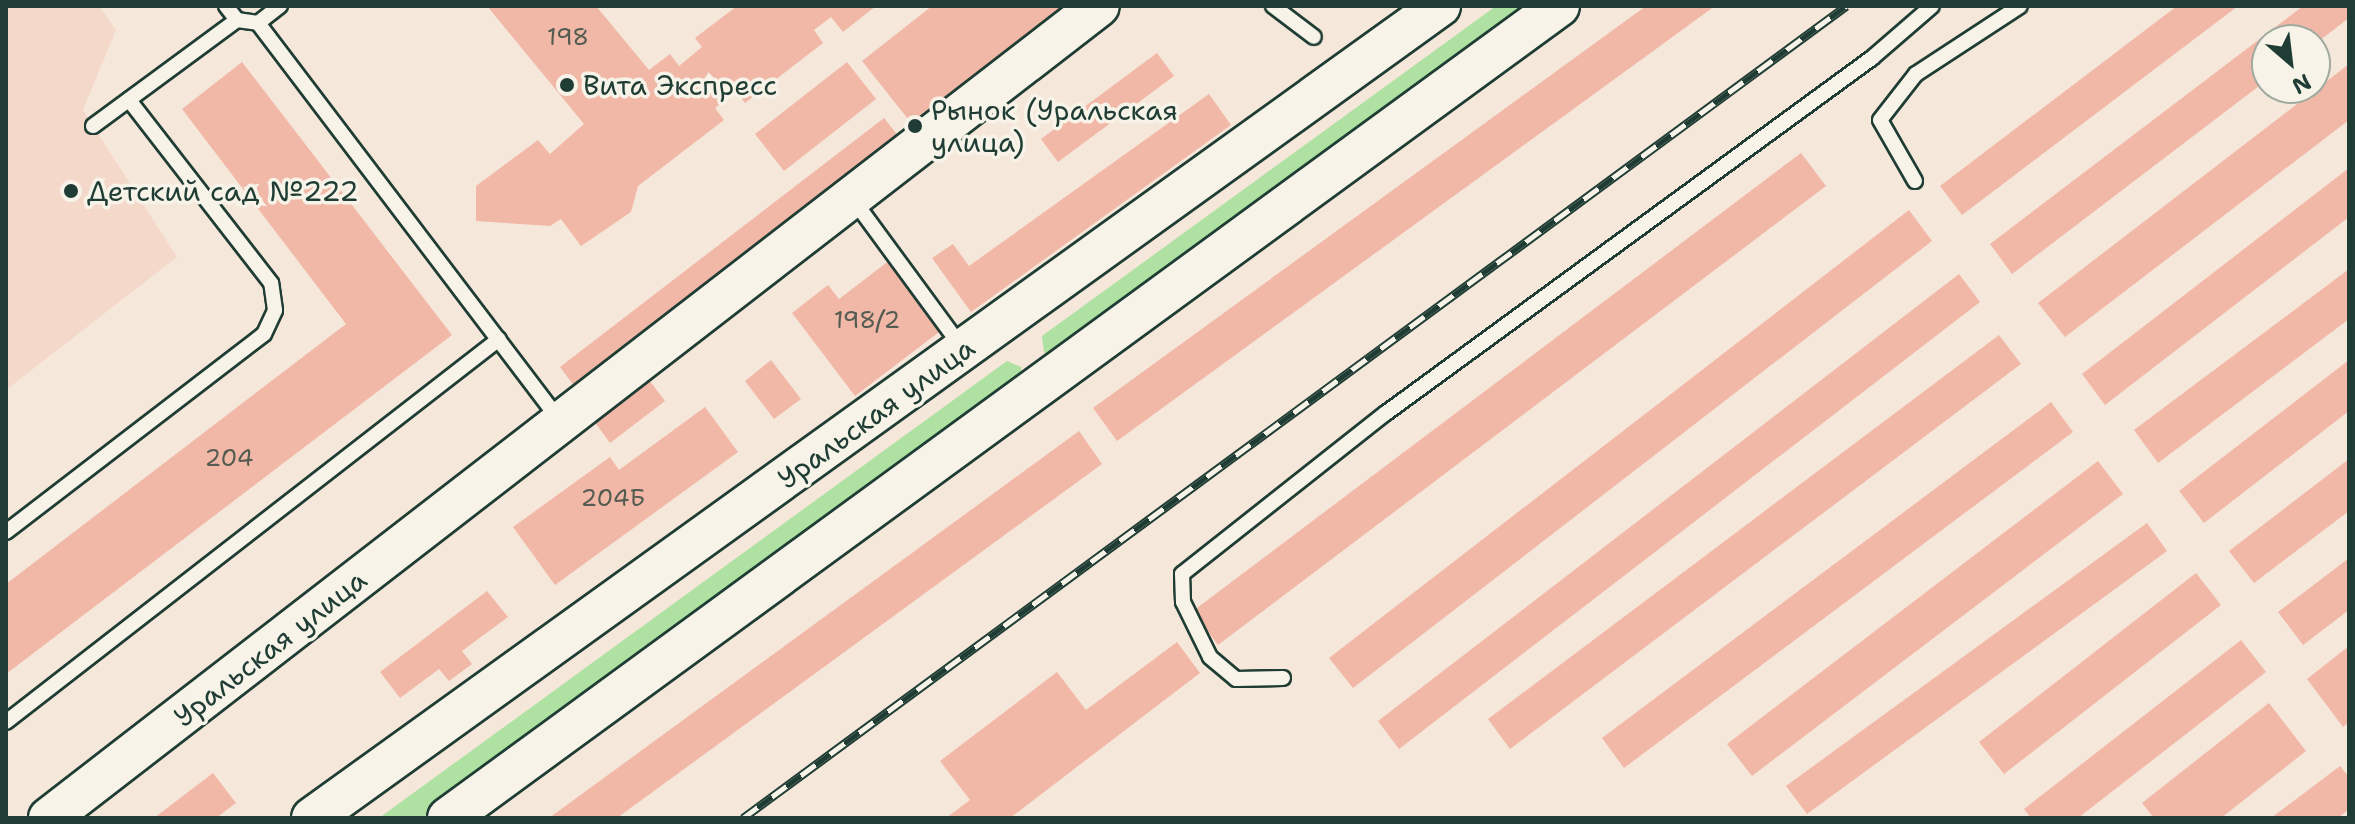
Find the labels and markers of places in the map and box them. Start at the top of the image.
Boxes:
place label: Вита Экспресс [583,68,777,102]
marker: Вита Экспресс [558,76,576,94]
place label: Рынок (Уральская улица) [931,93,1178,159]
marker: Рынок (Уральская улица) [906,117,924,135]
place label: Детский сад №222 [87,174,359,208]
marker: Детский сад №222 [62,182,80,200]

